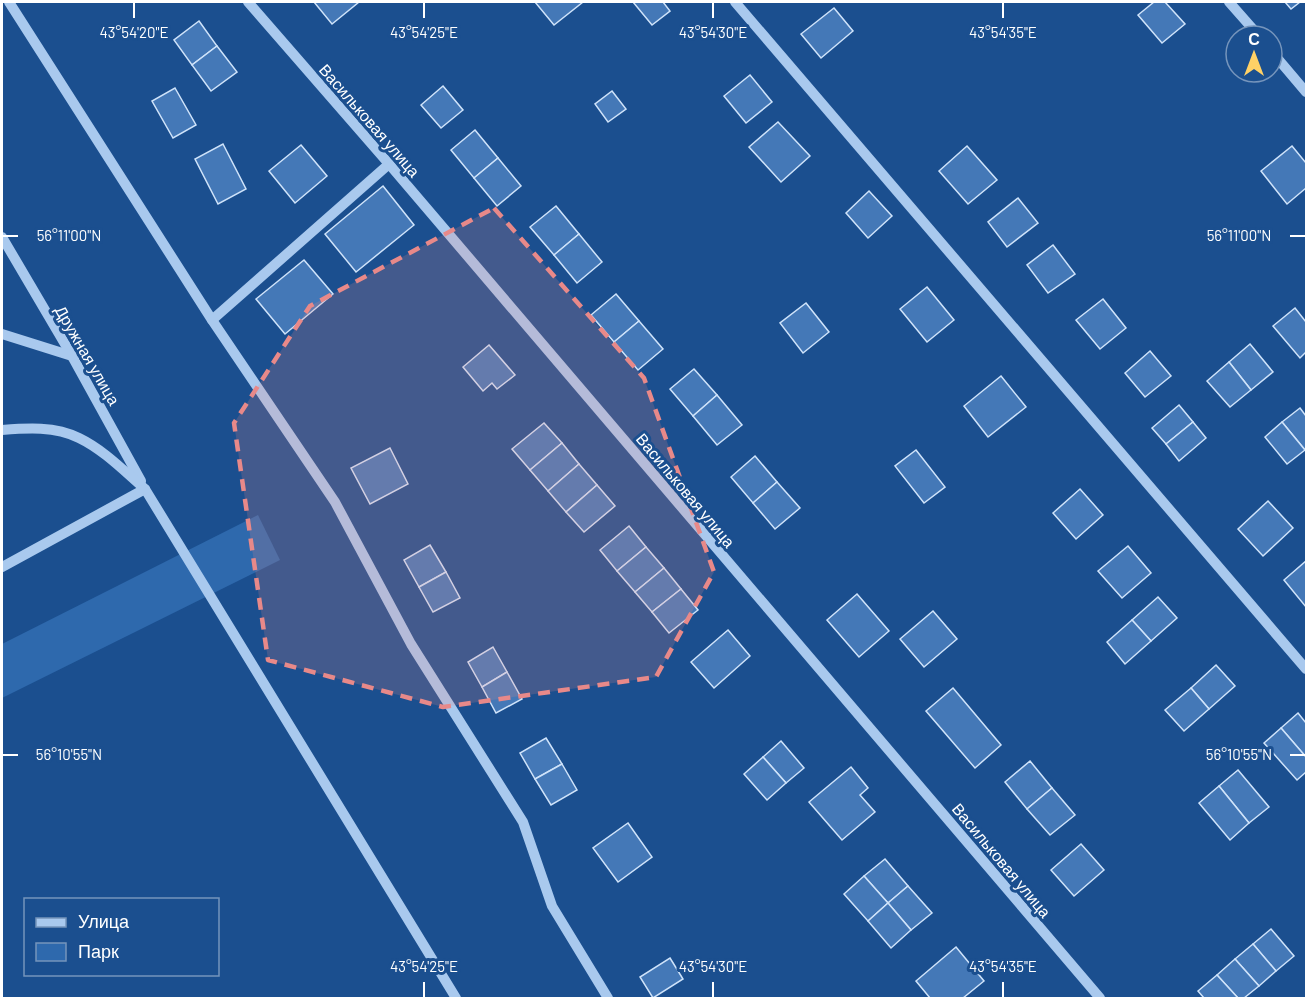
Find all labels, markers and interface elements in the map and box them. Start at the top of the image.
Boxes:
text: 43°54'20"E [100,23,168,41]
text: 43°54'25"E [390,23,458,41]
text: 43°54'30"E [679,23,747,41]
text: 43°54'35"E [969,23,1037,41]
north arrow [1224,24,1284,84]
text: С [1248,29,1260,48]
street label: Васильковая улица [316,60,424,180]
text: 56°11'00"N [37,226,101,244]
text: 56°11'00"N [1207,226,1271,244]
street label: Дружная улица [52,302,124,408]
street label: Васильковая улица [633,429,739,551]
text: 56°10'55"N [36,745,102,763]
text: 56°10'55"N [1206,745,1272,763]
street label: Васильковая улица [949,799,1055,921]
legend [24,898,219,976]
text: Улица [78,910,130,932]
text: Парк [78,940,119,962]
text: 43°54'25"E [390,957,458,975]
text: 43°54'30"E [679,957,747,975]
text: 43°54'35"E [969,957,1037,975]

